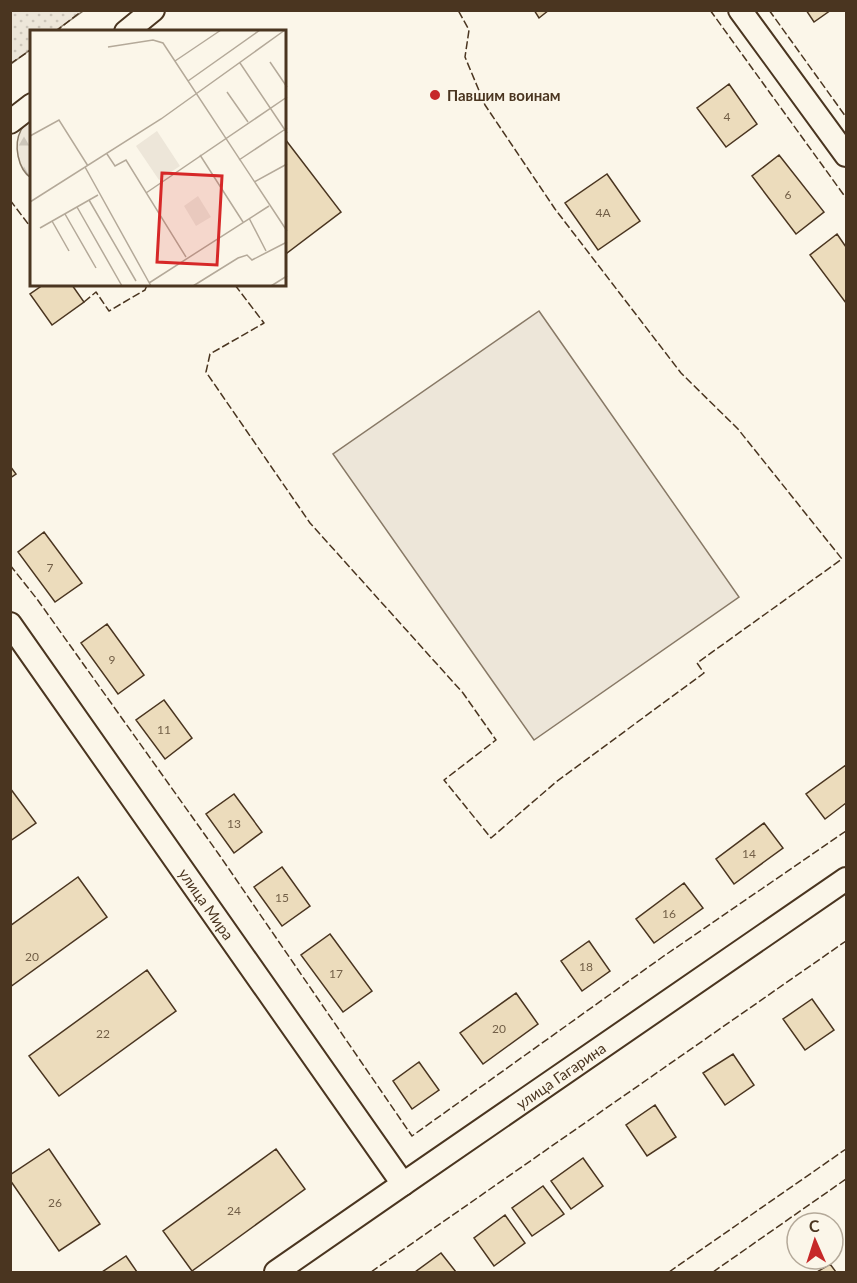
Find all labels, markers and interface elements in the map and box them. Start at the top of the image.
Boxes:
inset map [30,30,286,286]
place label: Павшим воинам [447,86,561,104]
marker: Павшим воинам [428,88,442,102]
house number: 4 [724,109,731,124]
house number: 6 [785,187,792,202]
house number: 4А [595,205,611,220]
house number: 7 [47,560,54,575]
house number: 9 [109,652,116,667]
house number: 11 [157,722,171,737]
house number: 13 [227,816,241,831]
house number: 14 [742,846,756,861]
street label: улица Мира [175,865,238,943]
house number: 15 [275,890,289,905]
house number: 16 [662,906,676,921]
house number: 20 [25,949,39,964]
house number: 18 [579,959,593,974]
house number: 17 [329,966,343,981]
house number: 20 [492,1021,506,1036]
house number: 22 [96,1026,110,1041]
street label: улица Гагарина [512,1038,609,1113]
house number: 26 [48,1195,62,1210]
house number: 24 [227,1203,241,1218]
north arrow [785,1211,845,1271]
text: С [808,1216,820,1235]

